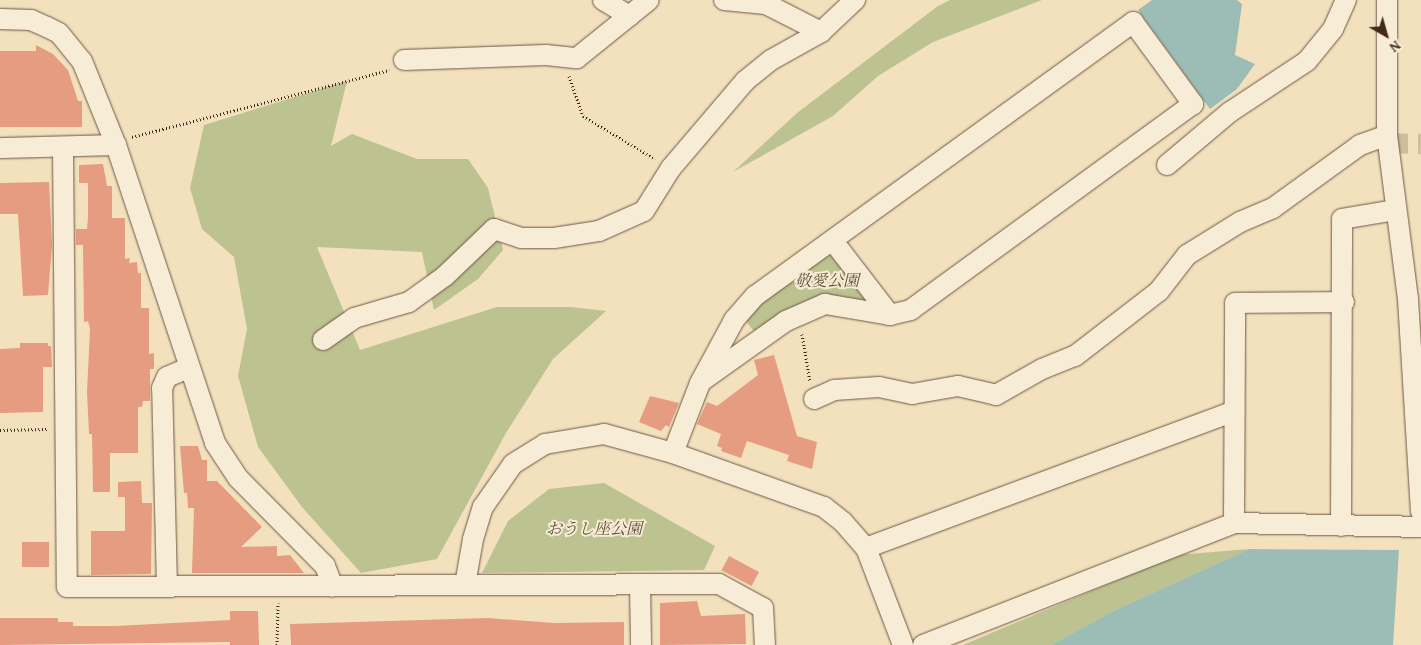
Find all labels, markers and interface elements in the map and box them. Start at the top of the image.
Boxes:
north arrow [1361,10,1411,60]
text: N [1385,36,1405,58]
park label: 敬愛公園 [795,270,859,290]
park label: おうし座公園 [546,518,642,538]

